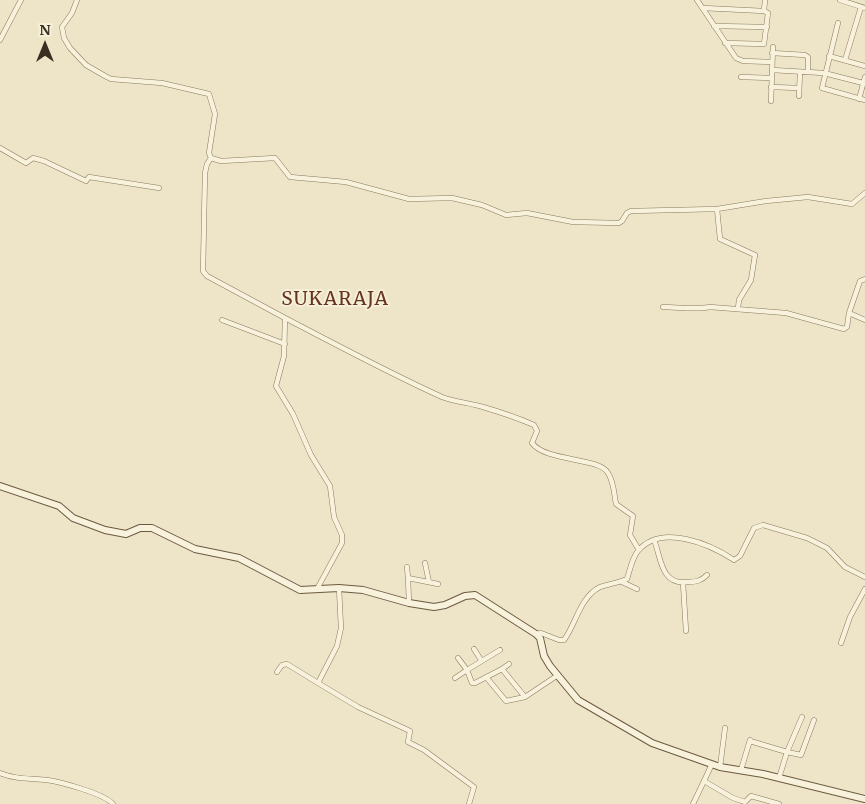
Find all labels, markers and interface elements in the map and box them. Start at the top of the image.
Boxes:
north arrow [20,20,70,70]
text: N [39,21,51,39]
district label: SUKARAJA [280,289,390,311]

